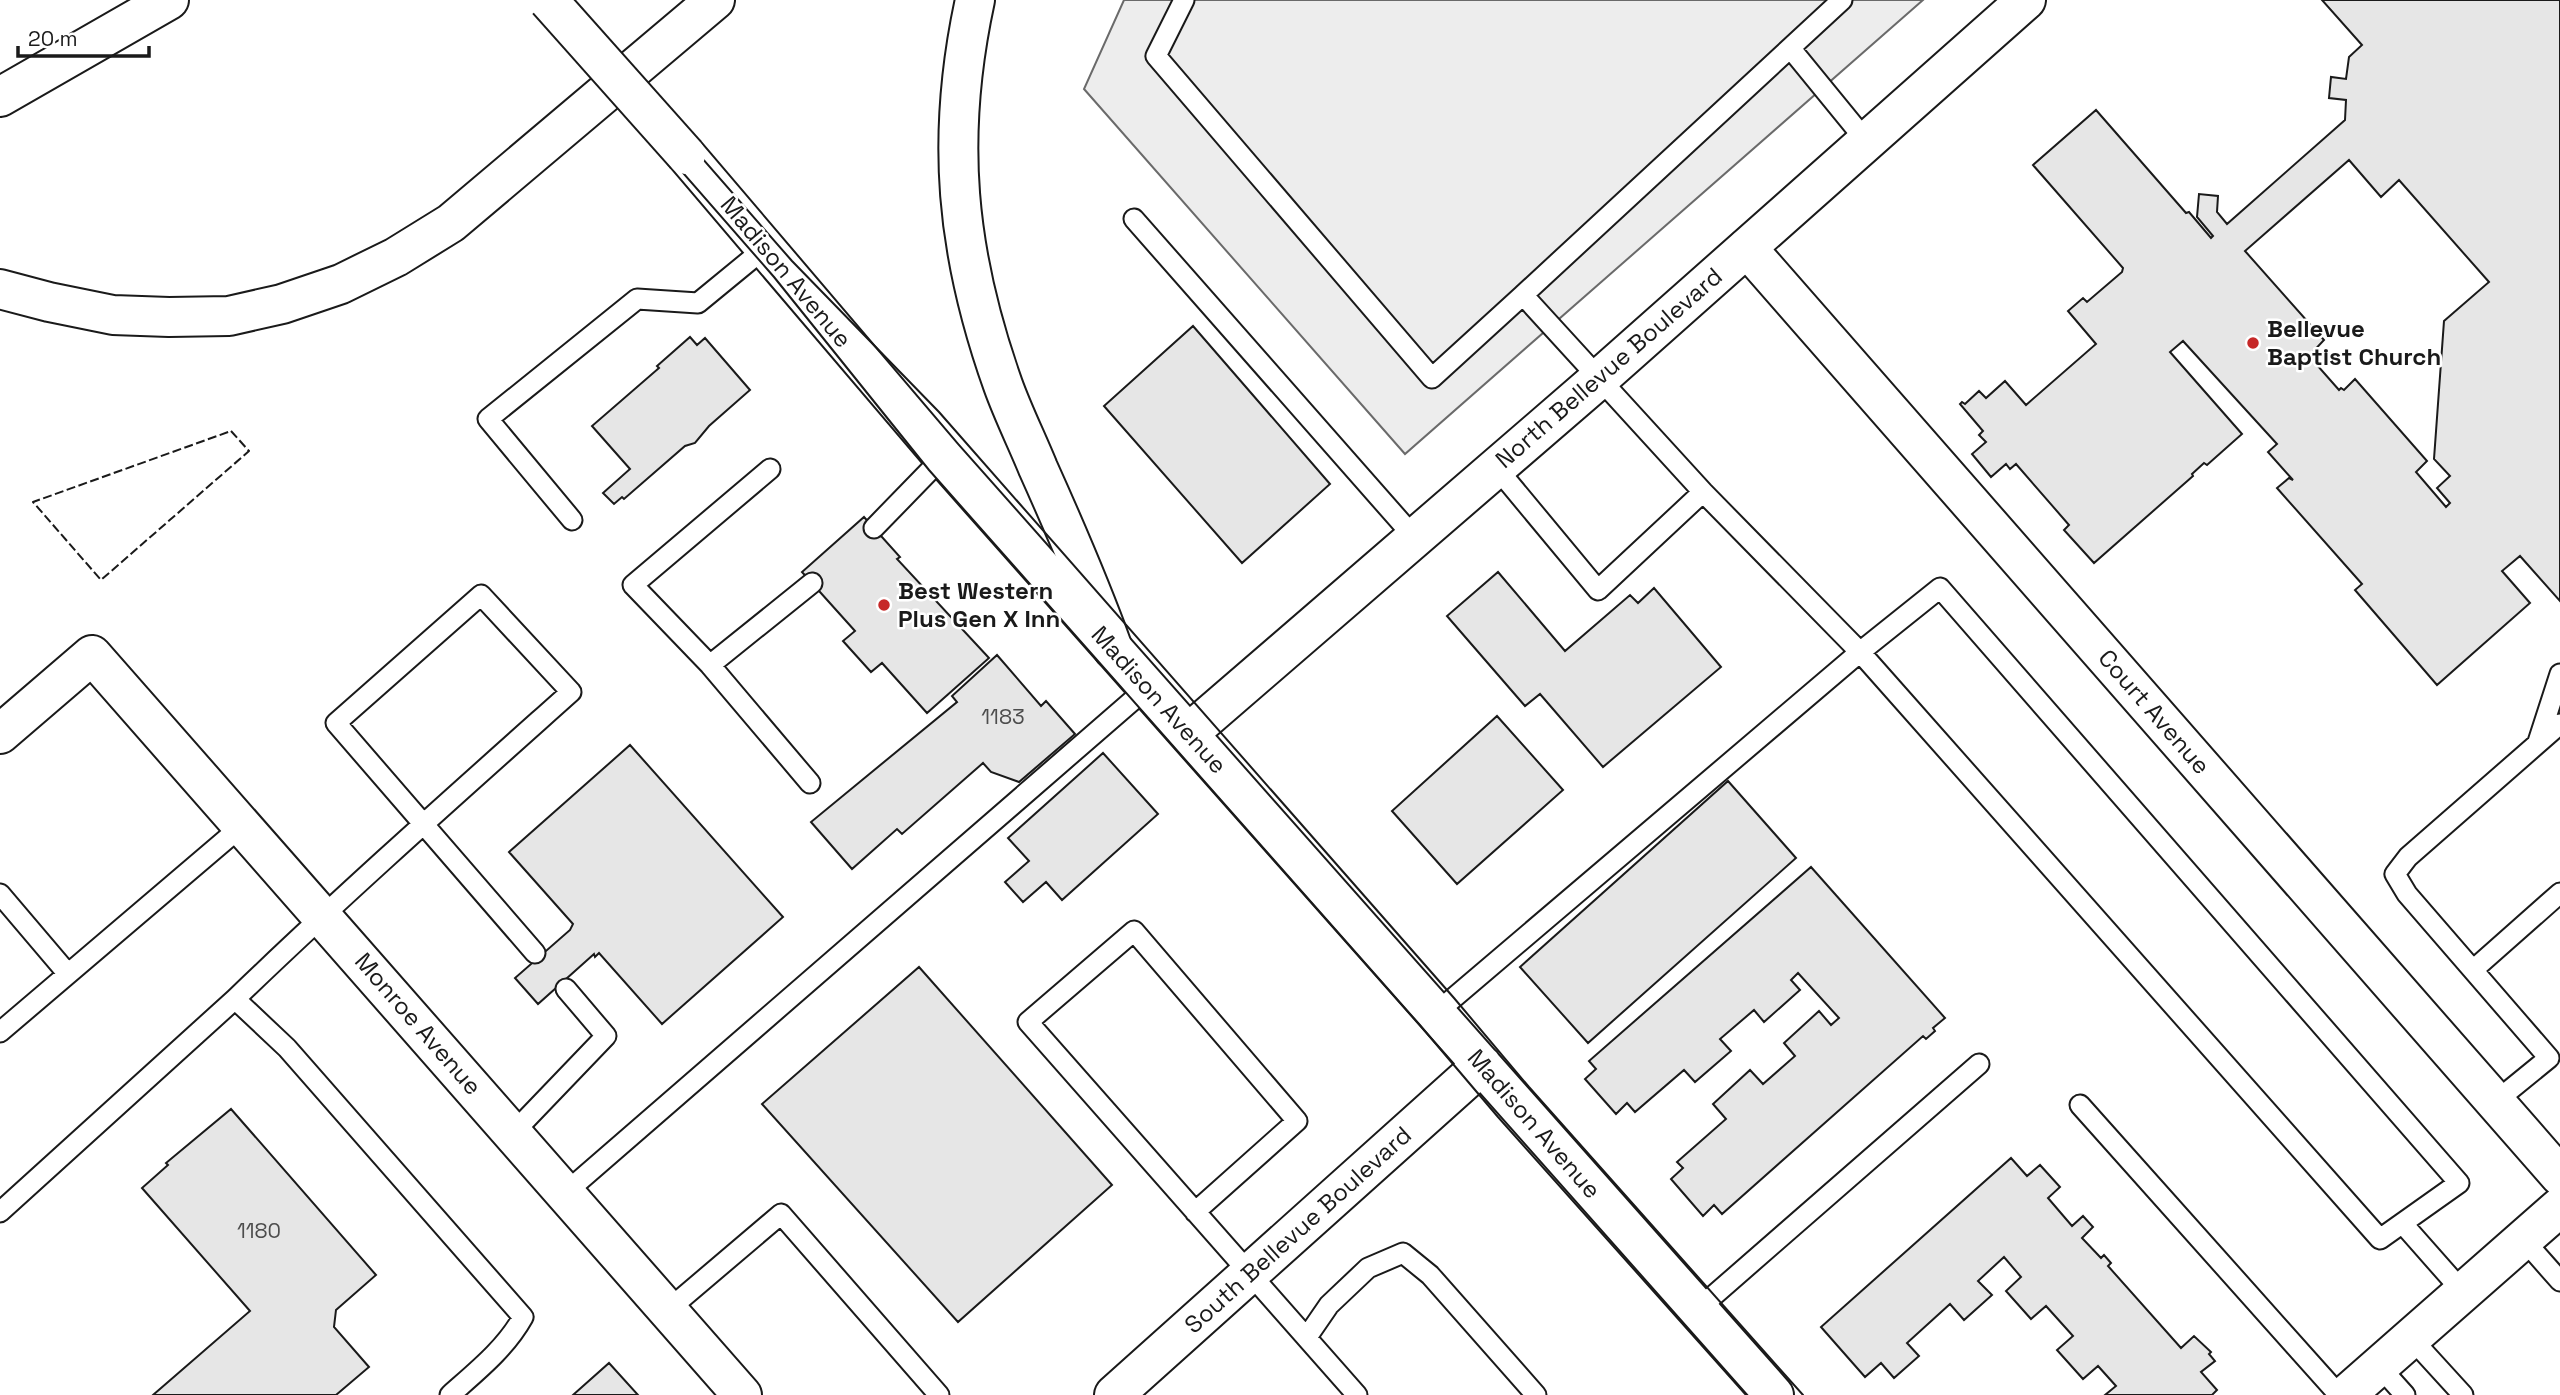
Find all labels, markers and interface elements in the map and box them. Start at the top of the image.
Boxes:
scale bar [18,14,149,58]
text: 20 m [28,25,78,52]
street label: Madison Avenue [714,190,859,354]
street label: North Bellevue Boulevard [1489,261,1729,475]
place label: Bellevue Baptist Church [2267,313,2441,372]
marker: Bellevue Baptist Church [2245,335,2261,351]
place label: Best Western Plus Gen X Inn [898,575,1060,634]
marker: Best Western Plus Gen X Inn [876,597,892,613]
street label: Madison Avenue [1085,619,1234,780]
street label: Court Avenue [2092,643,2217,781]
house number: 1183 [981,703,1025,730]
street label: Monroe Avenue [348,946,489,1101]
street label: Madison Avenue [1461,1042,1608,1205]
street label: South Bellevue Boulevard [1178,1119,1418,1340]
house number: 1180 [237,1217,281,1244]

